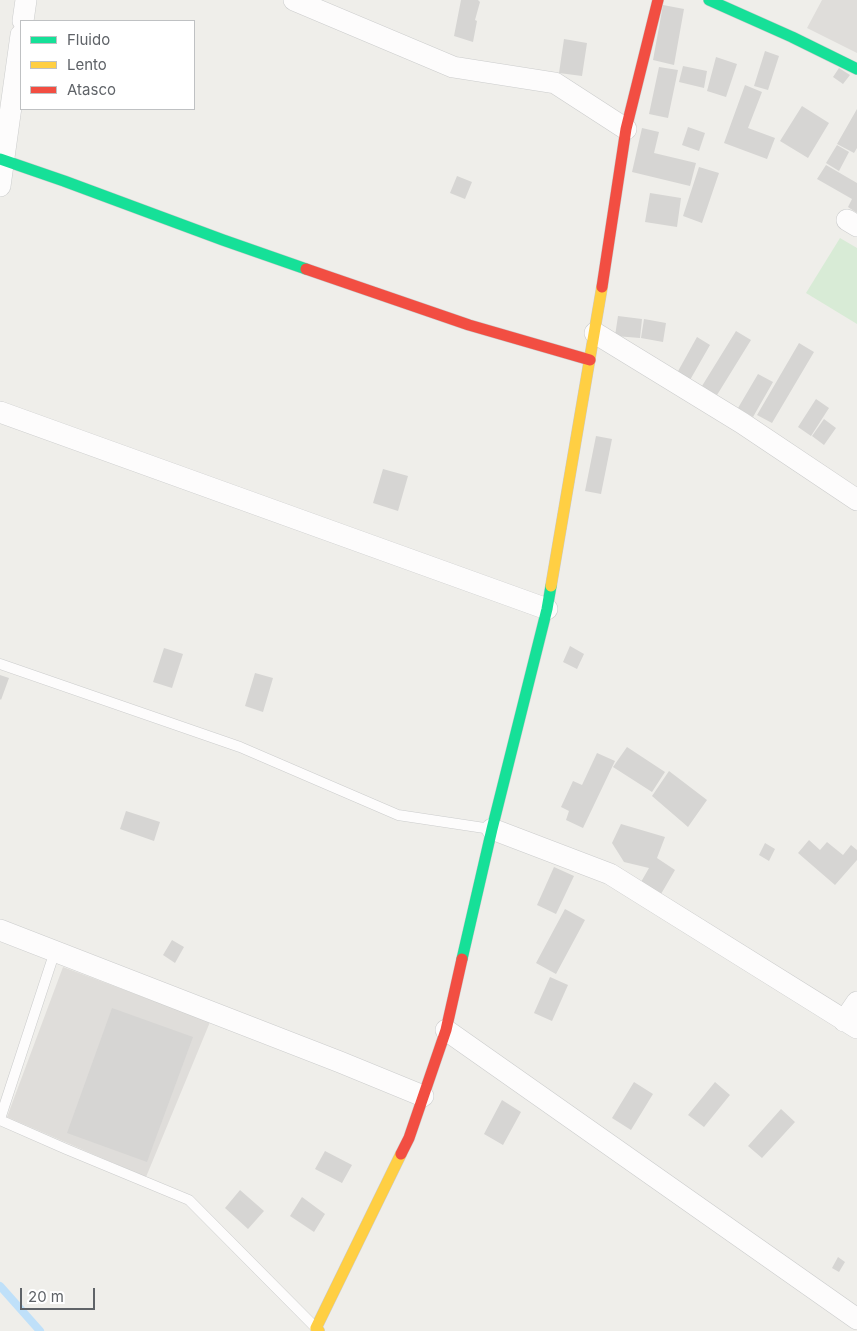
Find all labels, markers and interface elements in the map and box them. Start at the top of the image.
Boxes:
legend [20,20,195,110]
text: Fluido [67,30,110,49]
text: Lento [67,55,107,74]
text: Atasco [67,80,116,99]
scale bar [22,1278,98,1310]
text: 20 m [28,1287,64,1306]

